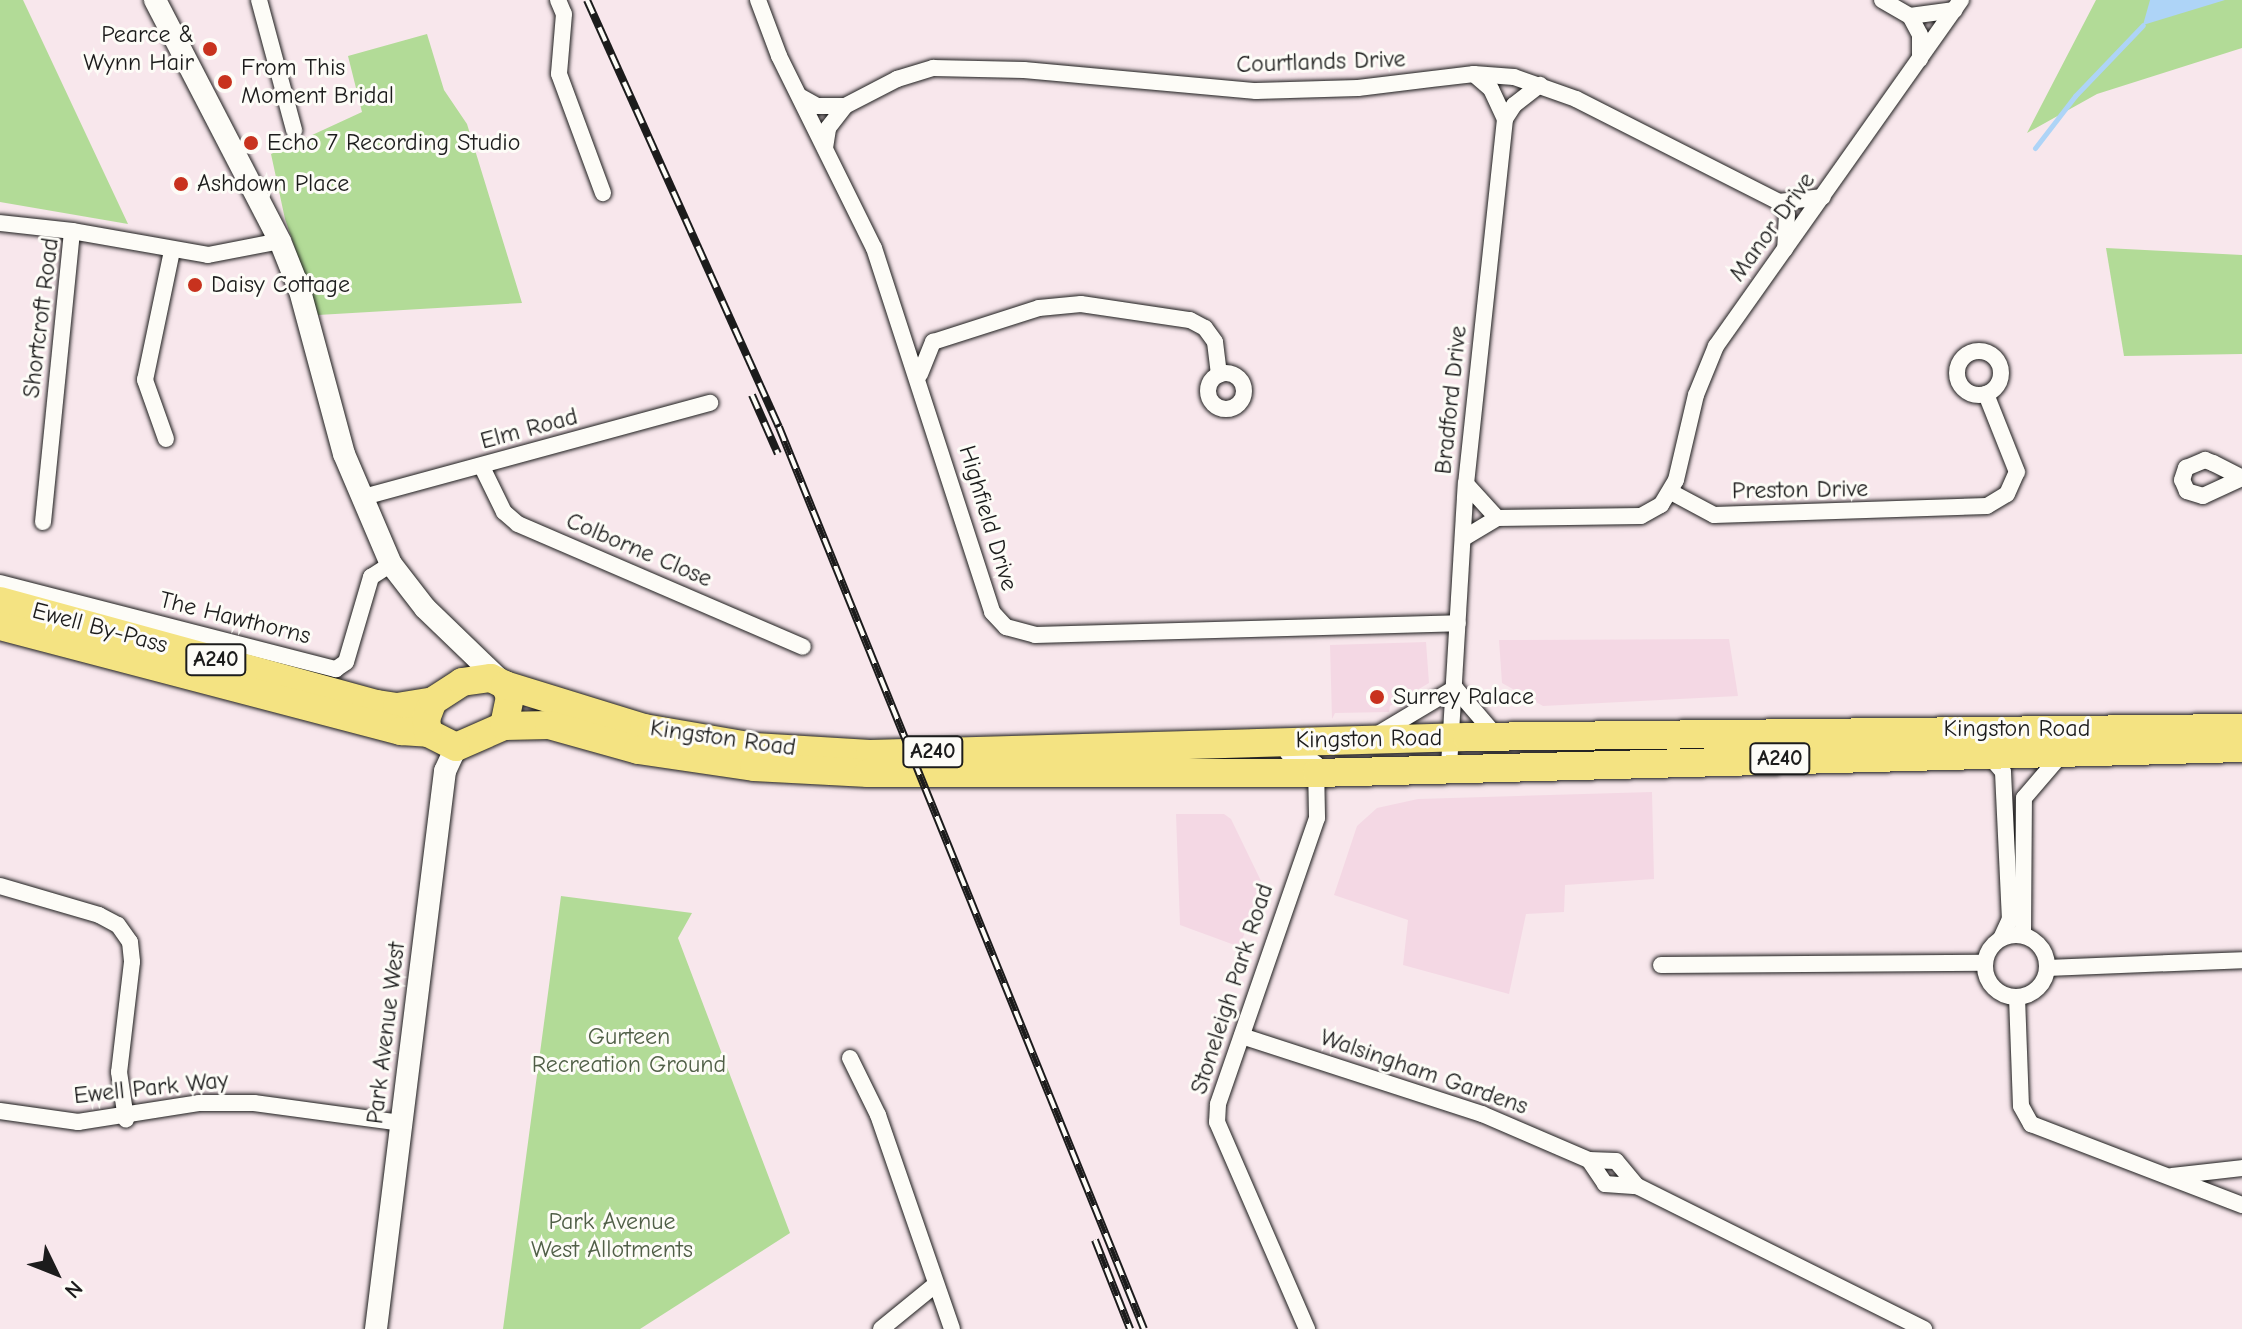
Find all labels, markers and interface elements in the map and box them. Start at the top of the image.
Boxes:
place label: Pearce & Wynn Hair [83,21,194,77]
marker: Pearce & Wynn Hair [201,40,219,58]
street label: Courtlands Drive [1236,45,1406,79]
place label: From This Moment Bridal [241,54,394,110]
marker: From This Moment Bridal [216,73,234,91]
place label: Echo 7 Recording Studio [267,129,521,157]
marker: Echo 7 Recording Studio [242,134,260,152]
street label: Manor Drive [1723,167,1821,287]
place label: Ashdown Place [197,170,349,198]
marker: Ashdown Place [172,175,190,193]
street label: Shortcroft Road [17,236,65,400]
place label: Daisy Cottage [211,271,350,299]
marker: Daisy Cottage [186,276,204,294]
street label: Bradford Drive [1429,324,1473,476]
street label: Elm Road [477,402,581,456]
street label: Highfield Drive [952,442,1024,594]
street label: Preston Drive [1732,474,1868,506]
street label: Colborne Close [562,506,716,594]
street label: The Hawthorns [156,585,314,651]
street label: Ewell By-Pass [29,596,171,660]
road number: A240 [184,642,248,678]
place label: Surrey Palace [1393,683,1534,711]
marker: Surrey Palace [1368,688,1386,706]
street label: Kingston Road [648,714,798,762]
street label: Kingston Road [1944,715,2090,743]
street label: Kingston Road [1295,723,1443,755]
road number: A240 [901,734,965,770]
road number: A240 [1748,741,1812,777]
street label: Stoneleigh Park Road [1184,880,1280,1098]
street label: Park Avenue West [361,940,411,1126]
park label: Gurteen Recreation Ground [532,1023,726,1079]
street label: Walsingham Gardens [1316,1023,1532,1121]
street label: Ewell Park Way [72,1066,230,1110]
park label: Park Avenue West Allotments [531,1208,693,1264]
north arrow [16,1233,96,1313]
text: N [59,1275,88,1303]

